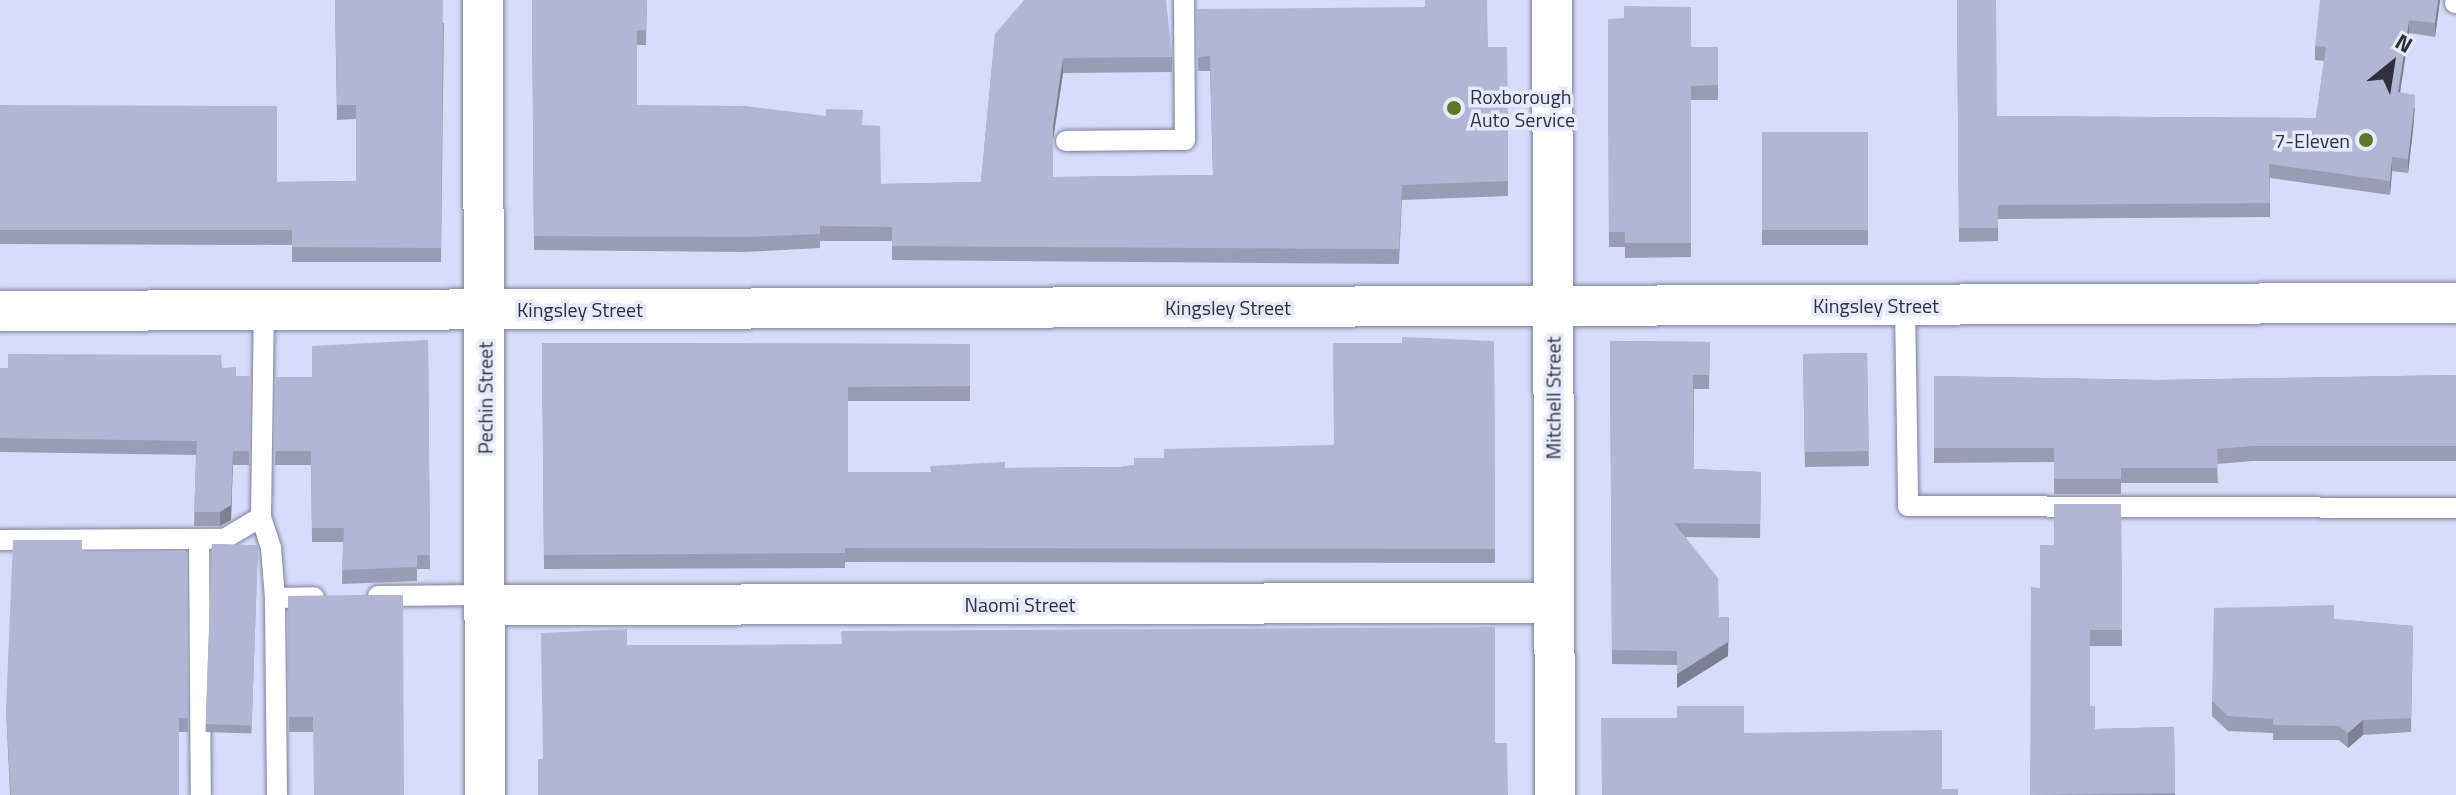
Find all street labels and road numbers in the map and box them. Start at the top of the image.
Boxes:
street label: Kingsley Street [1813,293,1939,317]
street label: Kingsley Street [1165,295,1291,319]
street label: Kingsley Street [517,297,643,321]
street label: Mitchell Street [1541,337,1565,459]
street label: Pechin Street [473,342,497,454]
street label: Naomi Street [964,592,1076,616]

